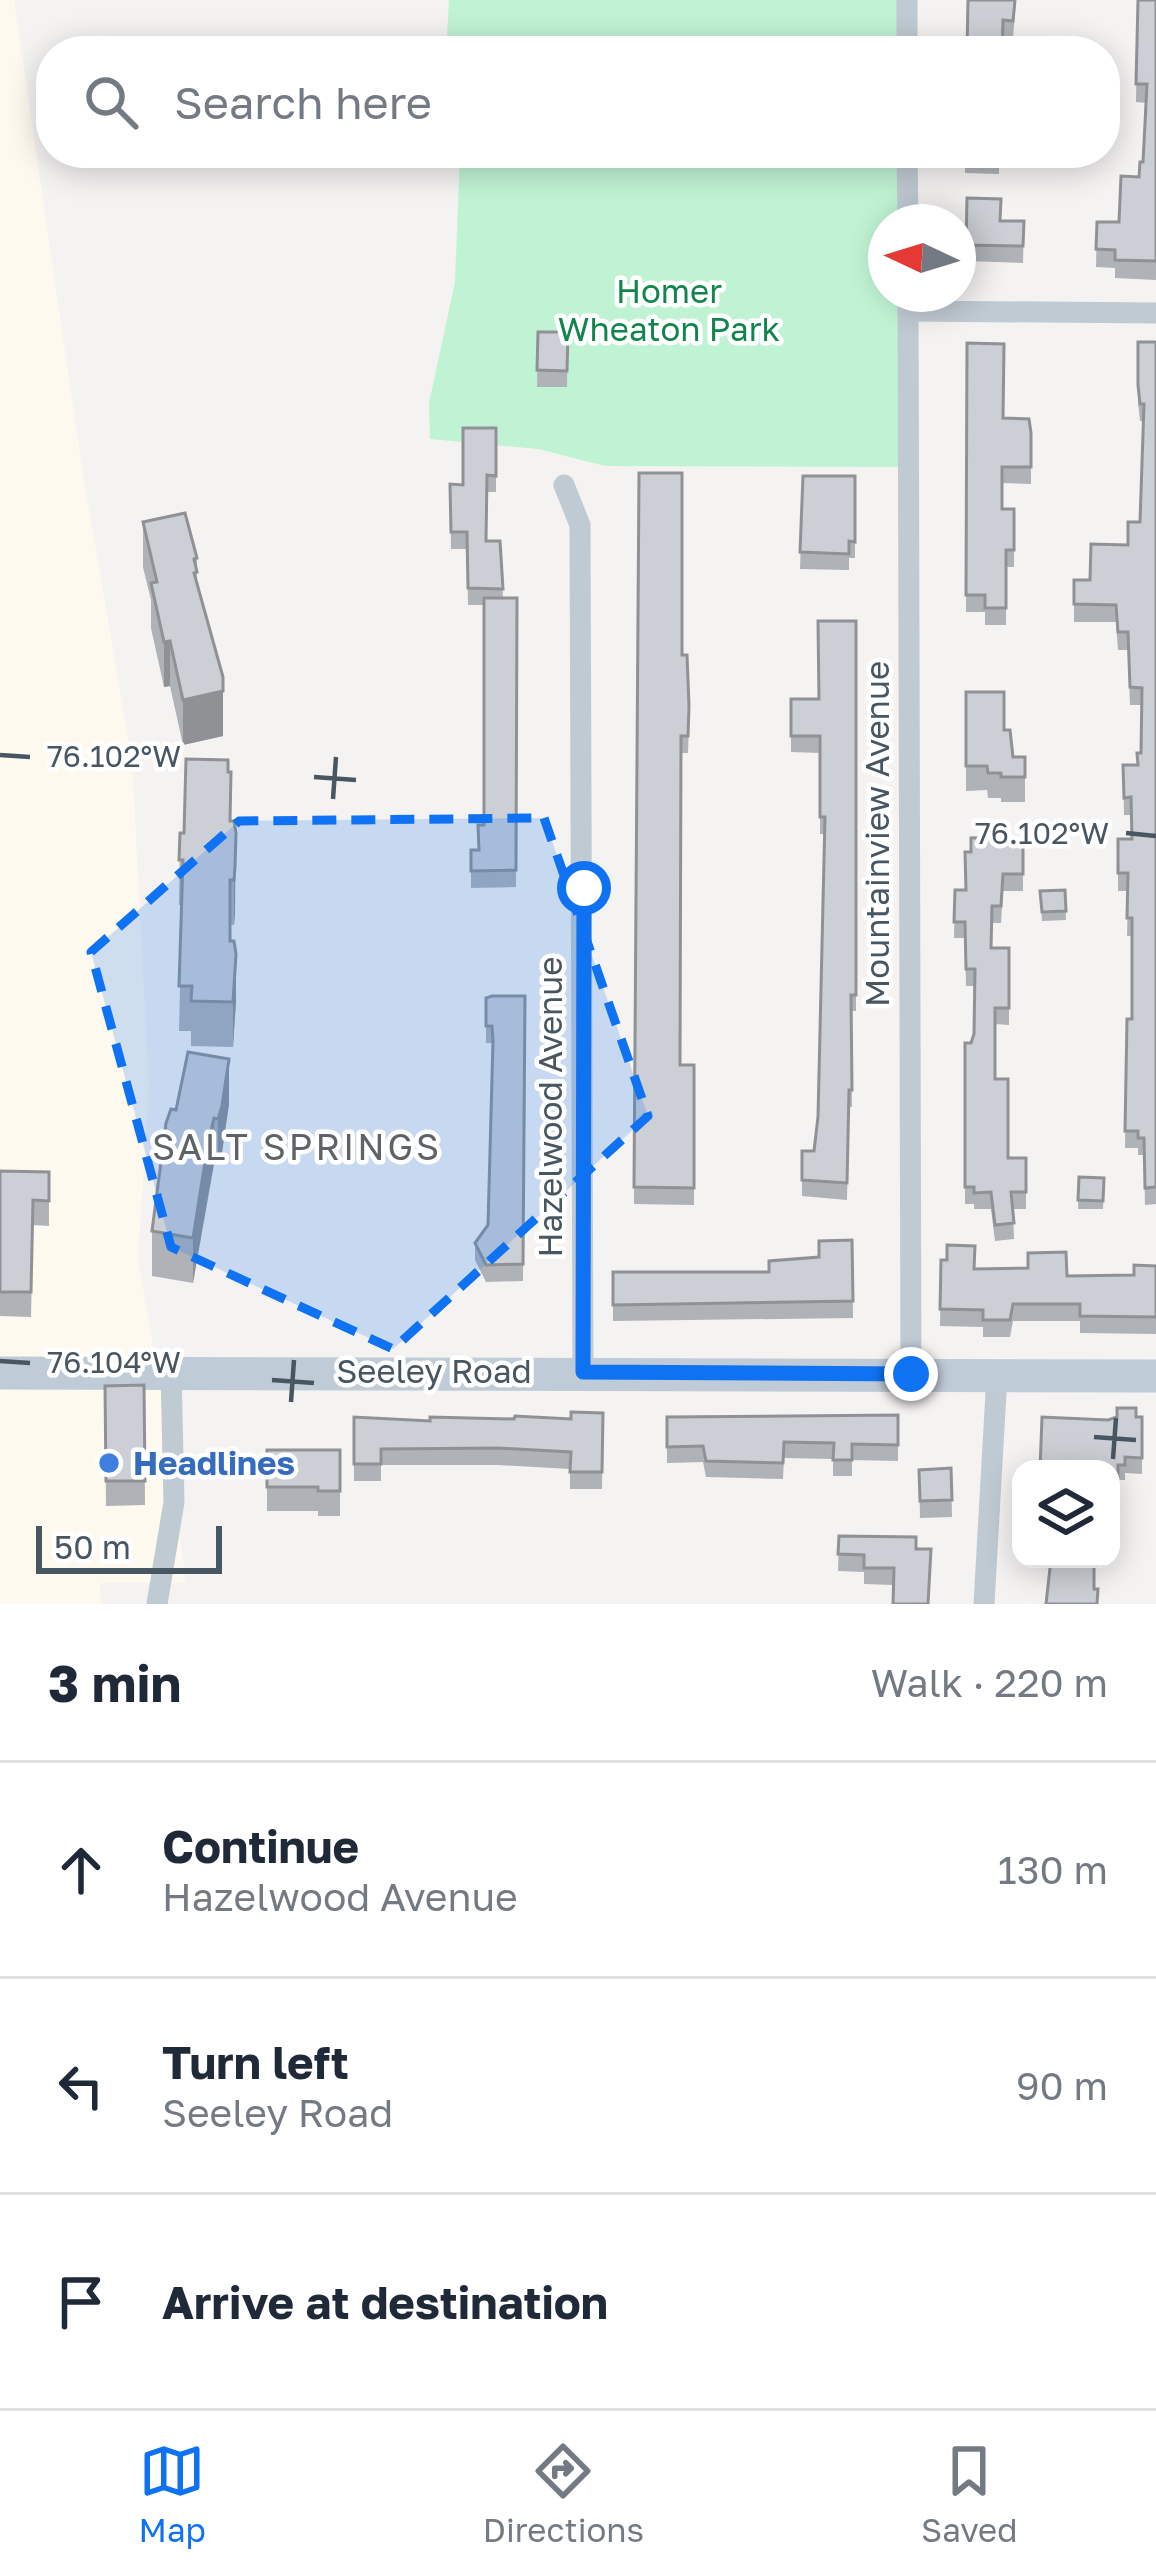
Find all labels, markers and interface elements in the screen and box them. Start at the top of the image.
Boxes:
search box [36,36,1120,168]
icon: search [78,69,144,135]
text: Search here [174,75,432,129]
north arrow [868,204,976,312]
park label: Homer Wheaton Park [558,271,780,348]
street label: Mountainview Avenue [857,661,896,1007]
text: 76.102°W [47,738,181,774]
text: 76.102°W [975,815,1109,851]
route start [557,861,611,915]
street label: Hazelwood Avenue [530,957,569,1257]
district label: SALT SPRINGS [152,1125,442,1168]
text: 76.104°W [47,1344,181,1380]
route end [884,1347,938,1401]
street label: Seeley Road [336,1351,532,1390]
place label: Headlines [133,1443,295,1482]
marker: Headlines [96,1450,122,1476]
map controls [1012,1460,1120,1568]
button: layers [1012,1460,1120,1568]
scale bar [36,1520,222,1573]
text: 50 m [54,1527,131,1566]
text: 3 min [48,1652,181,1713]
text: Walk · 220 m [871,1659,1108,1706]
text: Continue [162,1819,359,1873]
icon: ahead [48,1837,114,1903]
text: 130 m [998,1846,1108,1893]
text: Hazelwood Avenue [162,1873,518,1920]
text: Turn left [162,2035,349,2089]
icon: left [48,2053,114,2119]
text: 90 m [1016,2062,1108,2109]
text: Seeley Road [162,2089,393,2136]
icon: arrive [48,2269,114,2335]
text: Arrive at destination [162,2275,608,2329]
tab: Map [139,2438,206,2549]
tab: Directions [483,2438,644,2549]
tab: Saved [921,2438,1017,2549]

